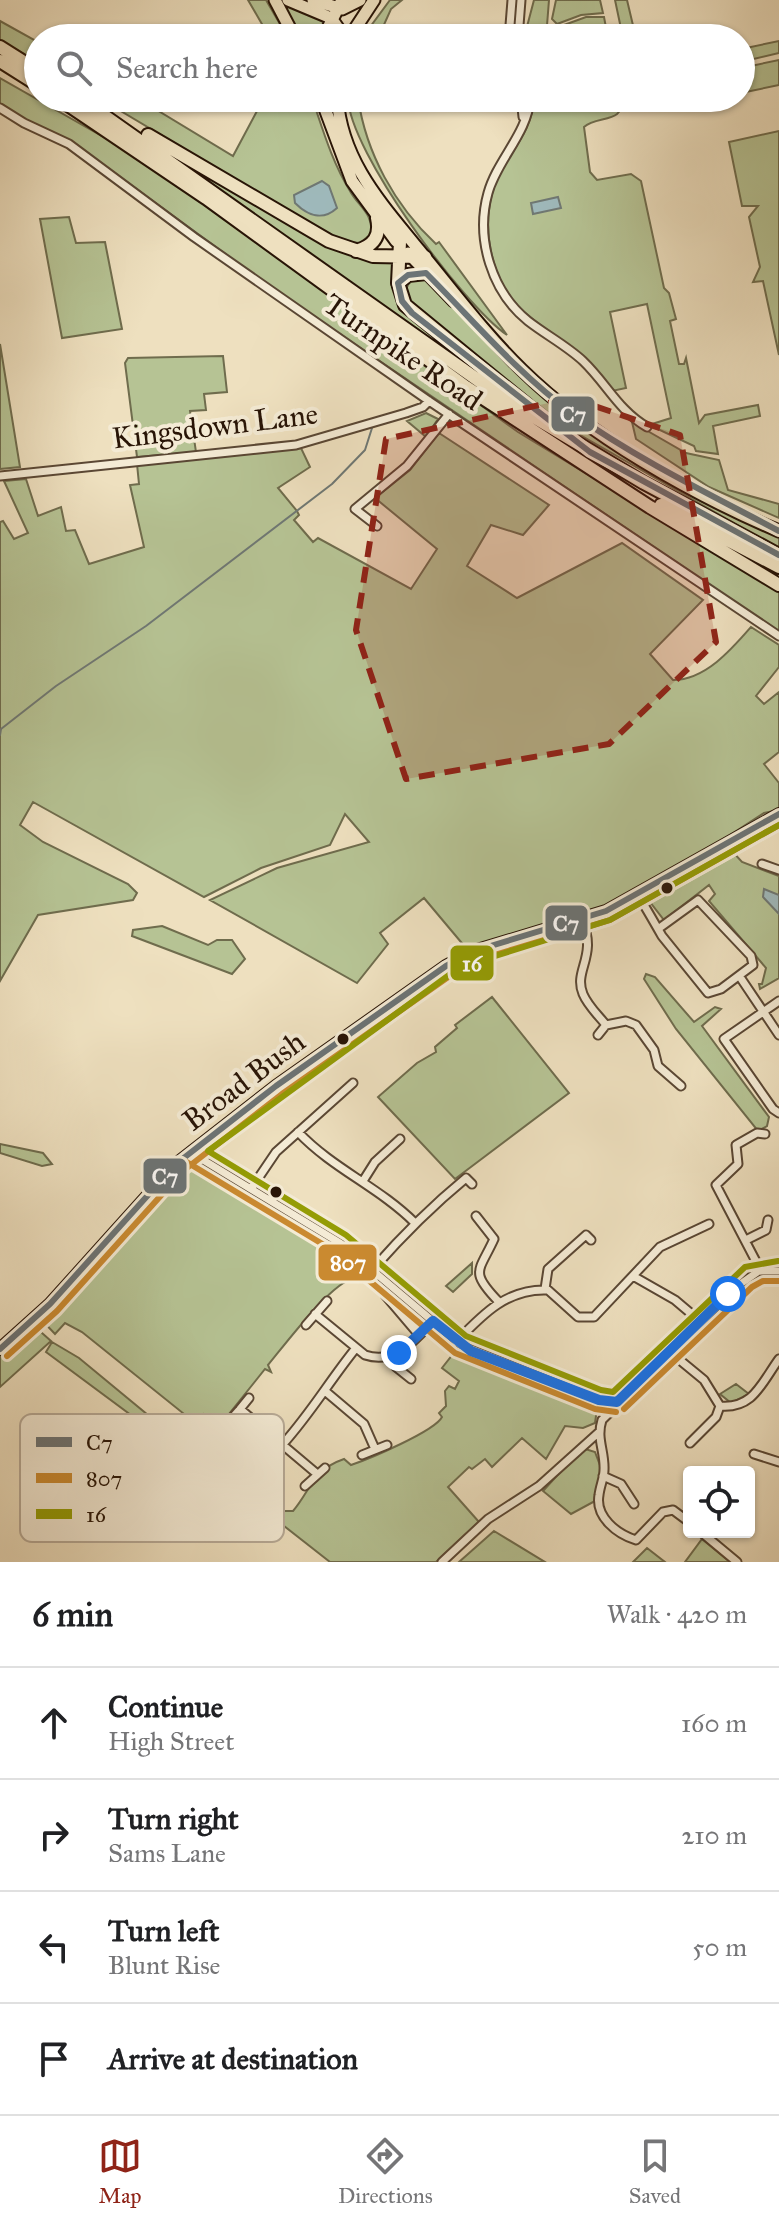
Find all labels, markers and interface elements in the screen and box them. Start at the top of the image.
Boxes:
search box [24,24,755,112]
icon: search [52,46,96,90]
text: Search here [116,50,258,86]
street label: Turnpike Road [317,286,489,418]
line badge: C7 [550,395,596,433]
street label: Kingsdown Lane [110,396,320,456]
text: C7 [560,401,587,428]
unlabelled marker [659,880,675,896]
line badge: C7 [544,904,589,942]
text: C7 [553,910,580,937]
line badge: 16 [449,944,495,982]
text: 16 [462,950,484,977]
street label: Broad Bush [176,1023,313,1139]
unlabelled marker [335,1031,351,1047]
line badge: C7 [142,1157,188,1195]
text: C7 [152,1163,179,1190]
unlabelled marker [268,1184,284,1200]
line badge: 807 [317,1243,378,1282]
text: 807 [330,1249,366,1276]
route start [710,1276,746,1312]
route end [381,1335,417,1371]
legend [20,1414,284,1542]
text: C7 [86,1429,113,1456]
text: 807 [86,1465,122,1492]
map controls [683,1466,755,1538]
button: locate [683,1466,755,1538]
text: 16 [86,1501,107,1528]
text: 6 min [32,1594,113,1635]
text: Walk · 420 m [607,1598,747,1630]
text: Continue [108,1689,223,1725]
icon: ahead [32,1701,76,1745]
text: 160 m [681,1707,747,1739]
text: High Street [108,1725,234,1757]
text: Turn right [108,1801,239,1837]
icon: right [32,1813,76,1857]
text: 210 m [681,1819,747,1851]
text: Sams Lane [108,1837,226,1869]
text: Turn left [108,1913,219,1949]
icon: left [32,1925,76,1969]
text: 50 m [692,1931,747,1963]
text: Blunt Rise [108,1949,220,1981]
icon: arrive [32,2037,76,2081]
text: Arrive at destination [108,2041,358,2077]
tab: Map [98,2134,142,2209]
tab: Directions [338,2134,433,2209]
tab: Saved [629,2134,681,2209]

